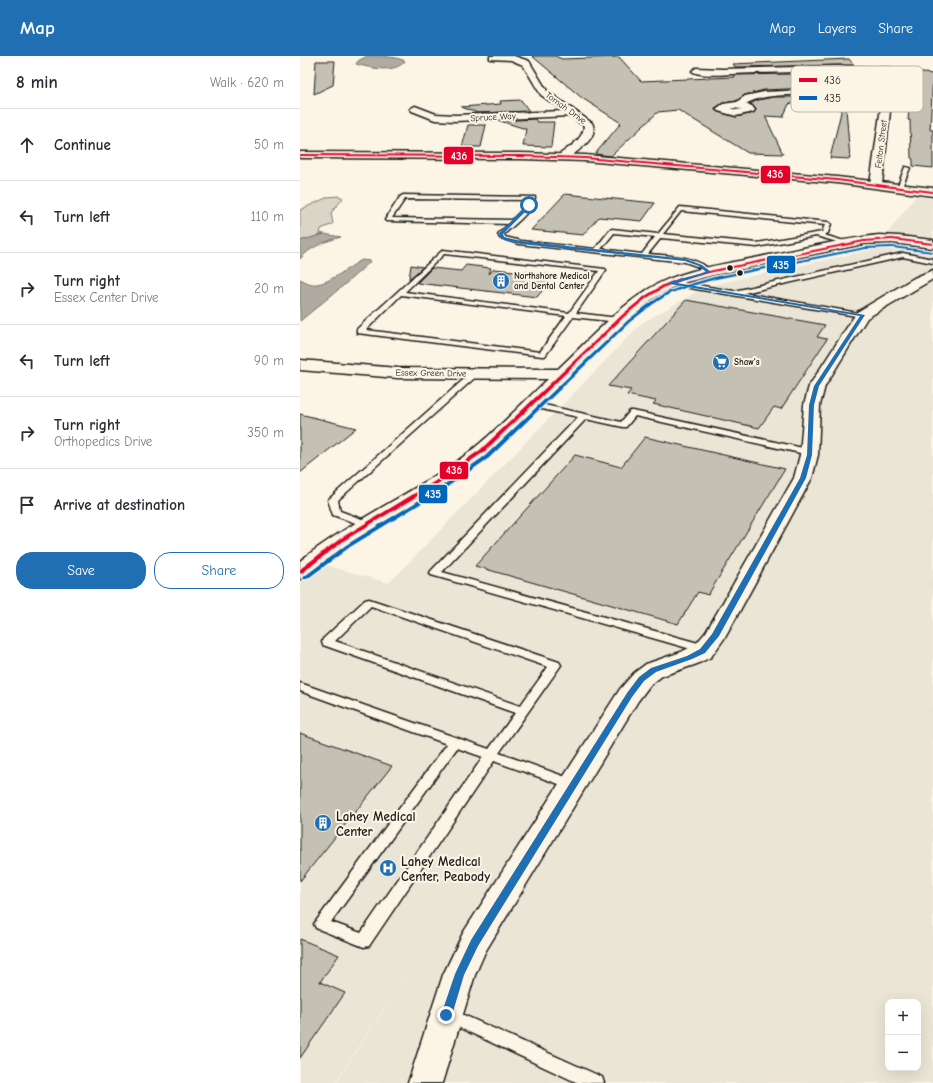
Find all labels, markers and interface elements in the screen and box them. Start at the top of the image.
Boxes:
text: Map [20,17,55,39]
text: Map [769,20,796,37]
text: Layers [818,20,856,37]
text: Share [878,20,913,37]
legend [791,66,923,112]
text: 8 min [16,73,58,92]
text: 436 [824,74,841,87]
text: Walk · 620 m [210,75,284,90]
street label: Tomah Drive [544,90,589,126]
text: 435 [824,92,841,105]
street label: Spruce Way [470,111,517,123]
street label: Felton Street [873,119,889,169]
icon: ahead [16,134,38,156]
text: Continue [54,136,111,154]
text: 50 m [254,137,284,152]
line badge: 436 [443,146,474,165]
text: 436 [451,150,467,163]
line badge: 436 [760,165,791,184]
text: 436 [767,168,783,181]
route start [520,196,538,214]
icon: left [16,206,38,228]
text: Turn left [54,208,110,226]
text: 110 m [251,209,284,224]
line badge: 435 [766,255,796,274]
text: 435 [773,259,789,272]
unlabelled marker [725,263,735,273]
unlabelled marker [735,268,745,278]
building icon: Northshore Medical and Dental Center [491,271,511,291]
place label: Northshore Medical and Dental Center [514,271,590,291]
text: Turn right [54,272,120,290]
icon: right [16,278,38,300]
text: 20 m [254,281,284,296]
text: Essex Center Drive [54,290,159,305]
icon: left [16,350,38,372]
text: Turn left [54,352,110,370]
supermarket icon: Shaw's [711,352,731,372]
text: 90 m [254,353,284,368]
place label: Shaw's [734,357,760,367]
street label: Essex Green Drive [395,367,467,379]
text: Turn right [54,416,120,434]
icon: right [16,422,38,444]
text: 350 m [247,425,284,440]
text: Orthopedics Drive [54,434,152,449]
line badge: 436 [439,461,469,480]
text: 436 [446,464,462,477]
line badge: 435 [418,484,448,504]
text: 435 [425,488,441,501]
icon: arrive [16,494,38,516]
text: Arrive at destination [54,496,185,514]
button: Save [16,552,146,589]
button: Share [154,552,284,589]
place label: Lahey Medical Center [336,809,416,839]
building icon: Lahey Medical Center [313,813,333,833]
place label: Lahey Medical Center, Peabody [401,854,490,884]
hospital icon: Lahey Medical Center, Peabody [378,858,398,878]
map controls [885,999,921,1071]
button: + [885,999,921,1035]
route end [437,1006,455,1024]
button: − [885,1035,921,1071]

